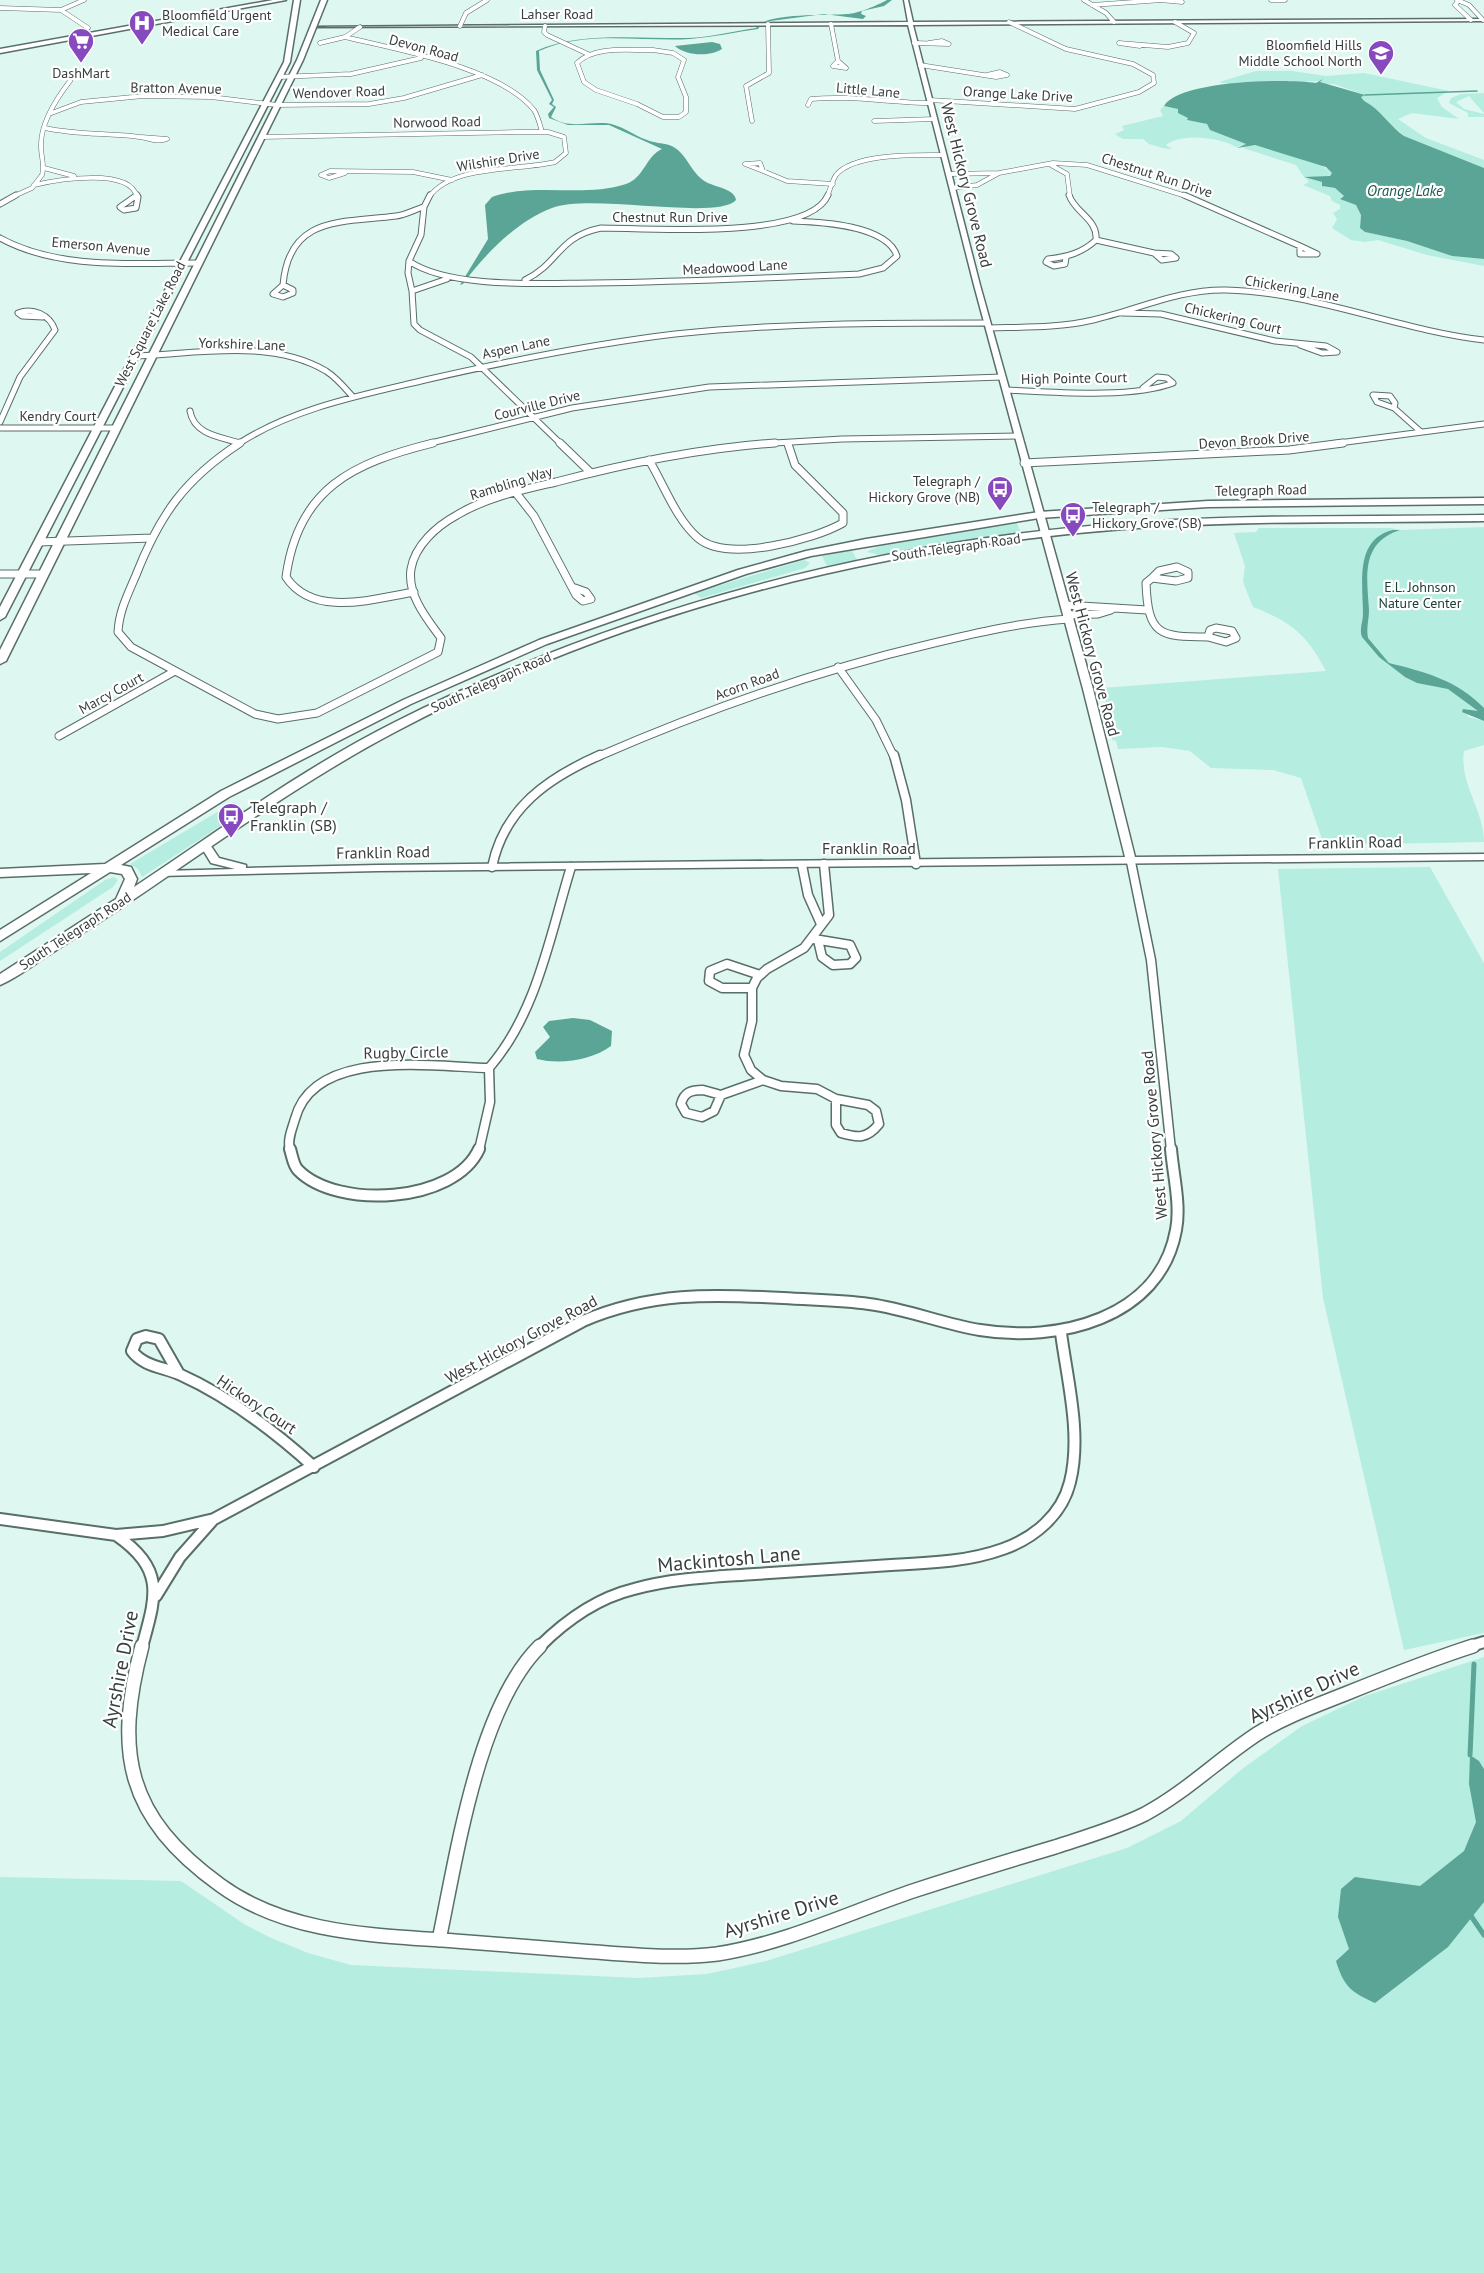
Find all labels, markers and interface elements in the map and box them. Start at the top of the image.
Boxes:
street label: Lahser Road [521,5,593,23]
place label: Bloomfield Urgent Medical Care [162,6,272,40]
hospital icon: Bloomfield Urgent Medical Care [127,8,157,46]
supermarket icon: DashMart [66,26,96,64]
street label: Devon Road [387,30,461,66]
place label: Bloomfield Hills Middle School North [1238,36,1362,70]
school or university icon: Bloomfield Hills Middle School North [1366,38,1396,76]
place label: DashMart [52,64,110,82]
street label: Bratton Avenue [130,78,222,98]
street label: Little Lane [835,78,901,102]
street label: Wendover Road [292,81,386,103]
street label: Orange Lake Drive [963,82,1073,106]
street label: West Hickory Grove Road [937,100,997,270]
street label: Norwood Road [393,112,481,132]
street label: Wilshire Drive [455,145,541,175]
street label: Chestnut Run Drive [1099,149,1215,201]
water label: Orange Lake [1367,181,1443,200]
street label: Chestnut Run Drive [612,208,728,226]
street label: Emerson Avenue [51,233,151,259]
street label: Meadowood Lane [682,255,788,279]
street label: West Square Lake Road [111,258,189,390]
street label: Chickering Lane [1243,271,1341,305]
street label: Chickering Court [1183,298,1284,338]
street label: Aspen Lane [480,331,552,363]
street label: Yorkshire Lane [198,333,286,355]
street label: High Pointe Court [1021,368,1128,388]
street label: Courville Drive [492,386,582,424]
street label: Kendry Court [19,407,97,425]
street label: Devon Brook Drive [1198,427,1310,453]
street label: Rambling Way [468,462,555,504]
place label: Telegraph / Hickory Grove (NB) [868,472,981,506]
bus stop icon: Telegraph / Hickory Grove (NB) [985,474,1015,512]
street label: Telegraph Road [1215,480,1307,500]
place label: Telegraph / Hickory Grove (SB) [1092,498,1202,532]
bus stop icon: Telegraph / Hickory Grove (SB) [1058,500,1088,538]
street label: South Telegraph Road [890,529,1022,565]
street label: West Hickory Grove Road [1061,570,1125,738]
park label: E.L. Johnson Nature Center [1378,578,1462,612]
street label: South Telegraph Road [428,647,554,717]
street label: Acorn Road [712,664,782,704]
street label: Marcy Court [76,668,147,718]
place label: Telegraph / Franklin (SB) [250,797,337,835]
bus stop icon: Telegraph / Franklin (SB) [216,801,246,839]
street label: Franklin Road [1308,831,1402,853]
street label: Franklin Road [822,838,916,858]
street label: Franklin Road [336,841,430,863]
street label: South Telegraph Road [16,888,134,974]
street label: Rugby Circle [363,1041,449,1063]
street label: West Hickory Grove Road [1137,1050,1171,1220]
street label: West Hickory Grove Road [441,1290,601,1388]
street label: Hickory Court [213,1370,301,1438]
street label: Mackintosh Lane [656,1540,802,1578]
street label: Ayrshire Drive [96,1608,144,1730]
street label: Ayrshire Drive [1245,1655,1363,1729]
street label: Ayrshire Drive [720,1884,842,1944]

